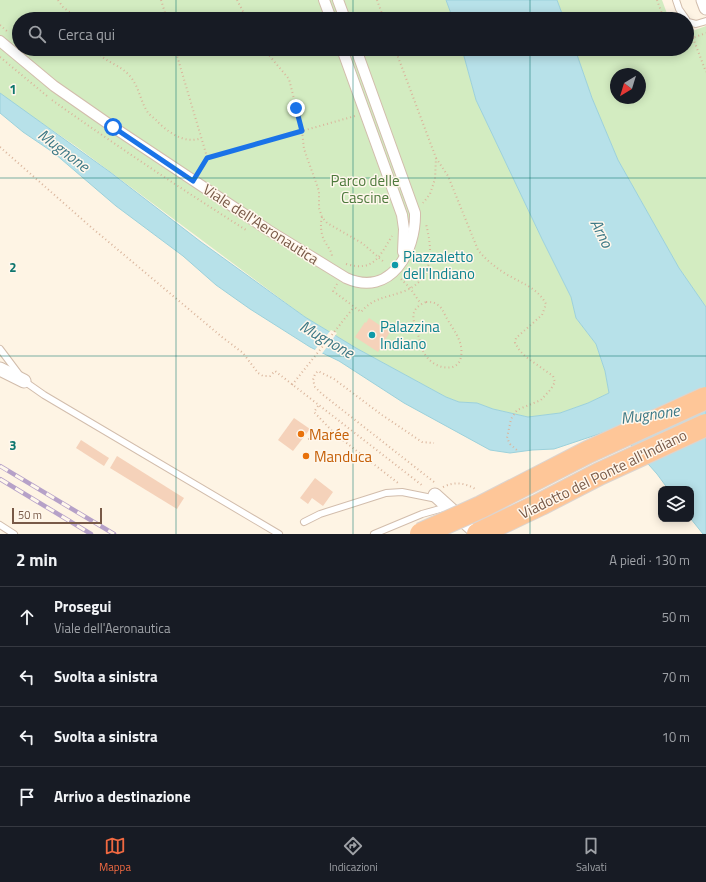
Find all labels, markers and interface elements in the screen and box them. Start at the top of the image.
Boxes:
search box [12,12,694,56]
icon: search [26,23,48,45]
text: Cerca qui [58,23,115,46]
north arrow [610,68,646,104]
text: 1 [9,79,17,99]
route end [287,99,305,117]
route start [104,118,122,136]
water label: Mugnone [33,123,96,178]
park label: Parco delle Cascine [330,169,400,209]
street label: Viale dell'Aeronautica [198,178,324,270]
water label: Arno [585,214,620,253]
place label: Piazzaletto dell'Indiano [403,245,475,285]
text: 2 [9,257,17,277]
marker: Piazzaletto dell'Indiano [390,260,400,270]
water label: Mugnone [295,314,360,365]
place label: Palazzina Indiano [380,315,440,355]
marker: Palazzina Indiano [367,330,377,340]
water label: Mugnone [619,398,683,430]
place label: Marée [309,423,349,446]
street label: Viadotto del Ponte all'Indiano [515,423,691,525]
marker: Marée [296,429,306,439]
text: 3 [9,435,17,455]
place label: Manduca [314,445,373,468]
marker: Manduca [301,451,311,461]
map controls [658,486,694,522]
button: layers [658,486,694,522]
scale bar [12,506,102,525]
text: 50 m [18,507,42,523]
text: 2 min [16,547,57,573]
text: A piedi · 130 m [609,550,690,570]
text: Prosegui [54,595,111,618]
icon: ahead [16,606,38,628]
text: 50 m [662,607,690,627]
text: Viale dell'Aeronautica [54,618,170,638]
text: Svolta a sinistra [54,665,158,688]
icon: left [16,666,38,688]
text: 70 m [662,667,690,687]
text: Svolta a sinistra [54,725,158,748]
icon: left [16,726,38,748]
text: 10 m [662,727,690,747]
text: Arrivo a destinazione [54,785,191,808]
icon: arrive [16,786,38,808]
tab: Mappa [99,835,131,875]
tab: Indicazioni [329,835,378,875]
tab: Salvati [576,835,607,875]

